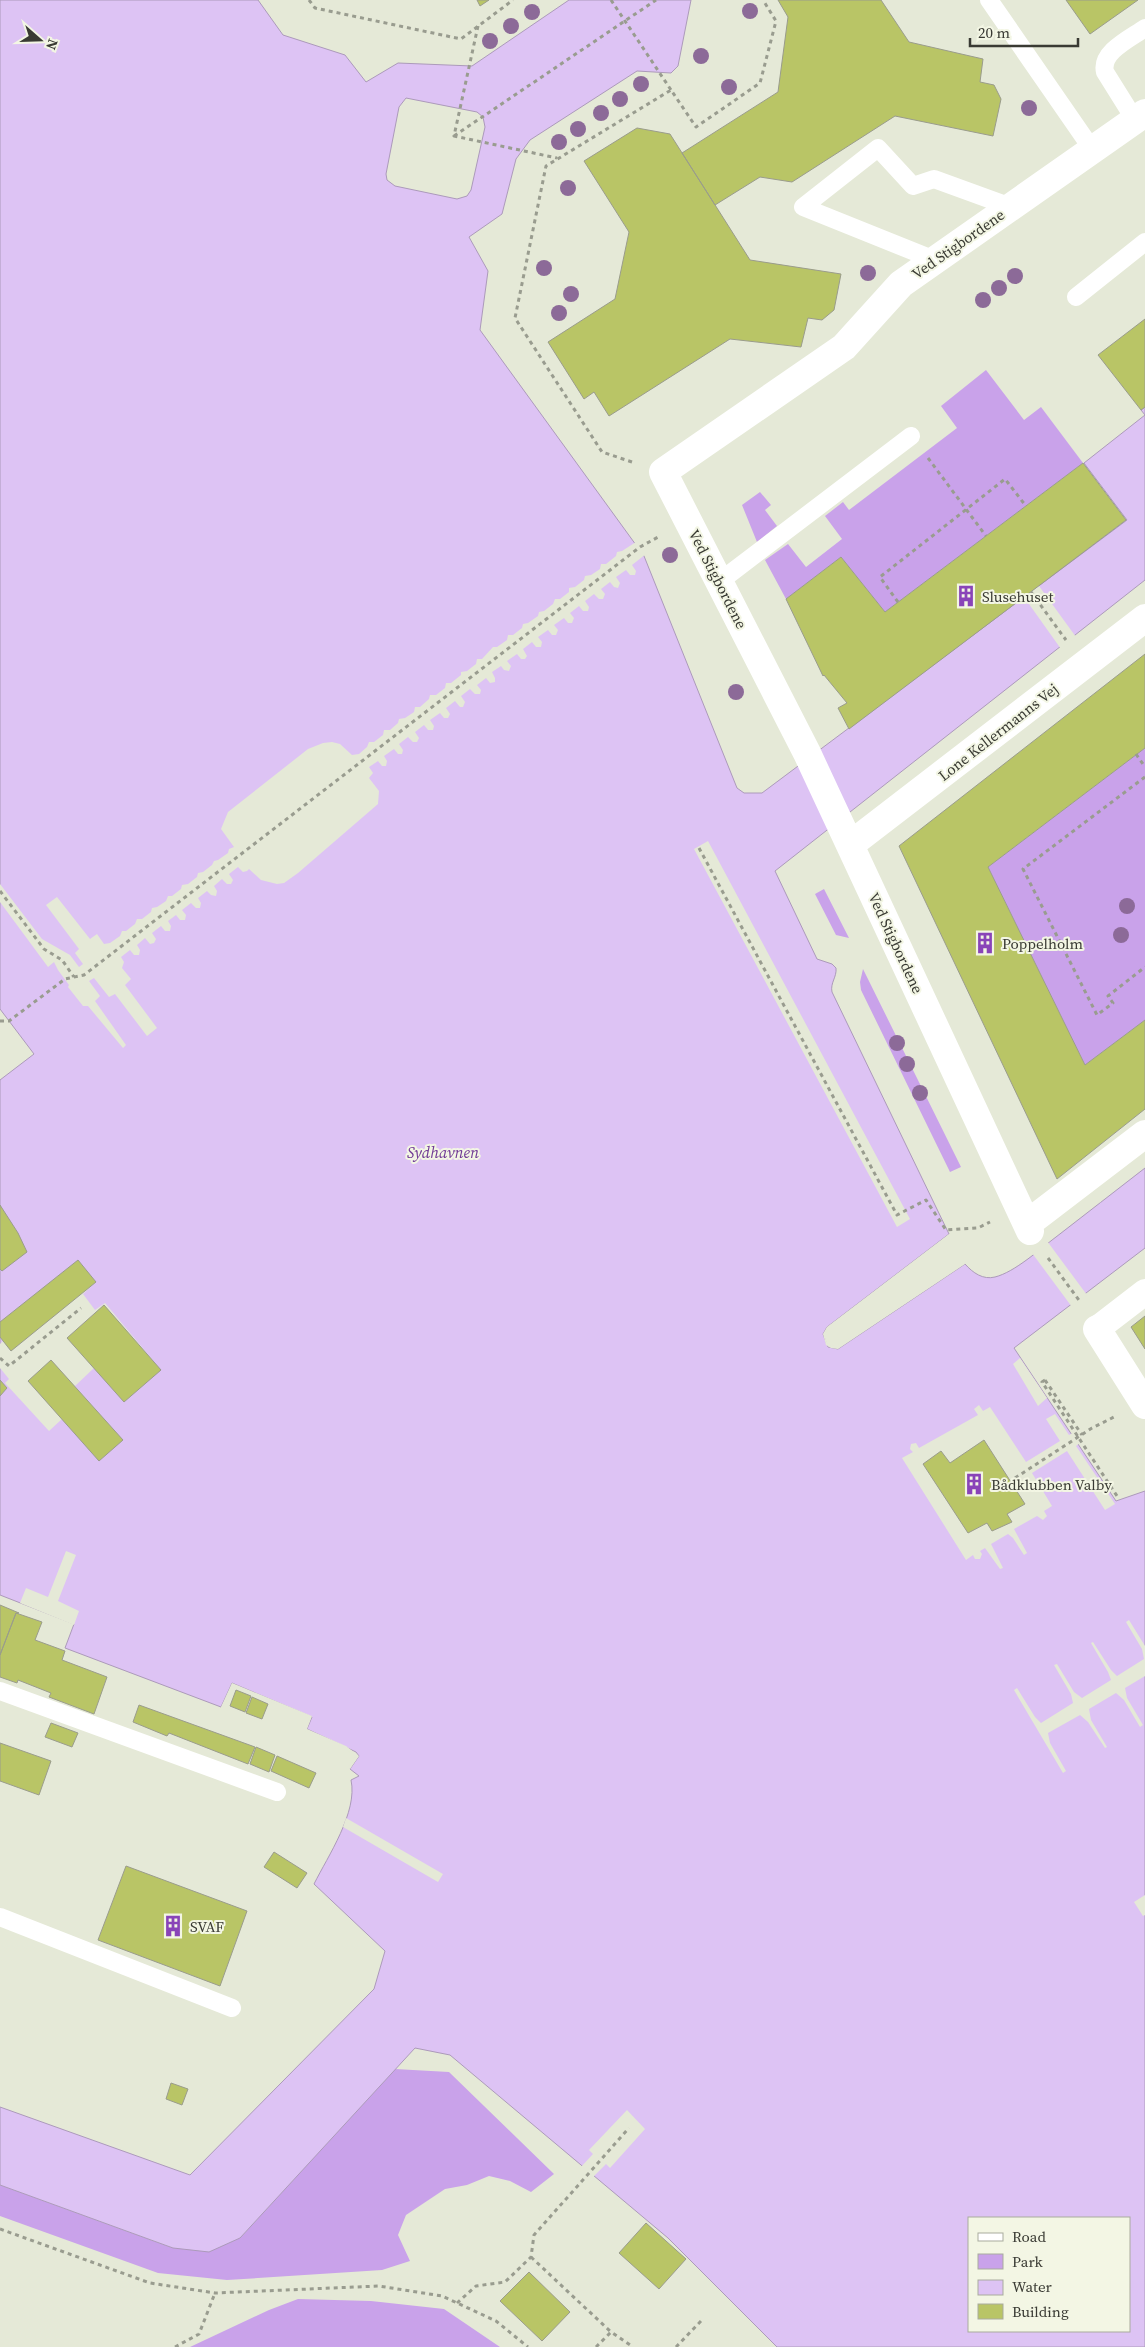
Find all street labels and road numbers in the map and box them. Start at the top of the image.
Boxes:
street label: Ved Stigbordene [907,204,1009,284]
street label: Ved Stigbordene [684,526,752,633]
street label: Lone Kellermanns Vej [934,678,1062,786]
street label: Ved Stigbordene [863,889,929,997]

